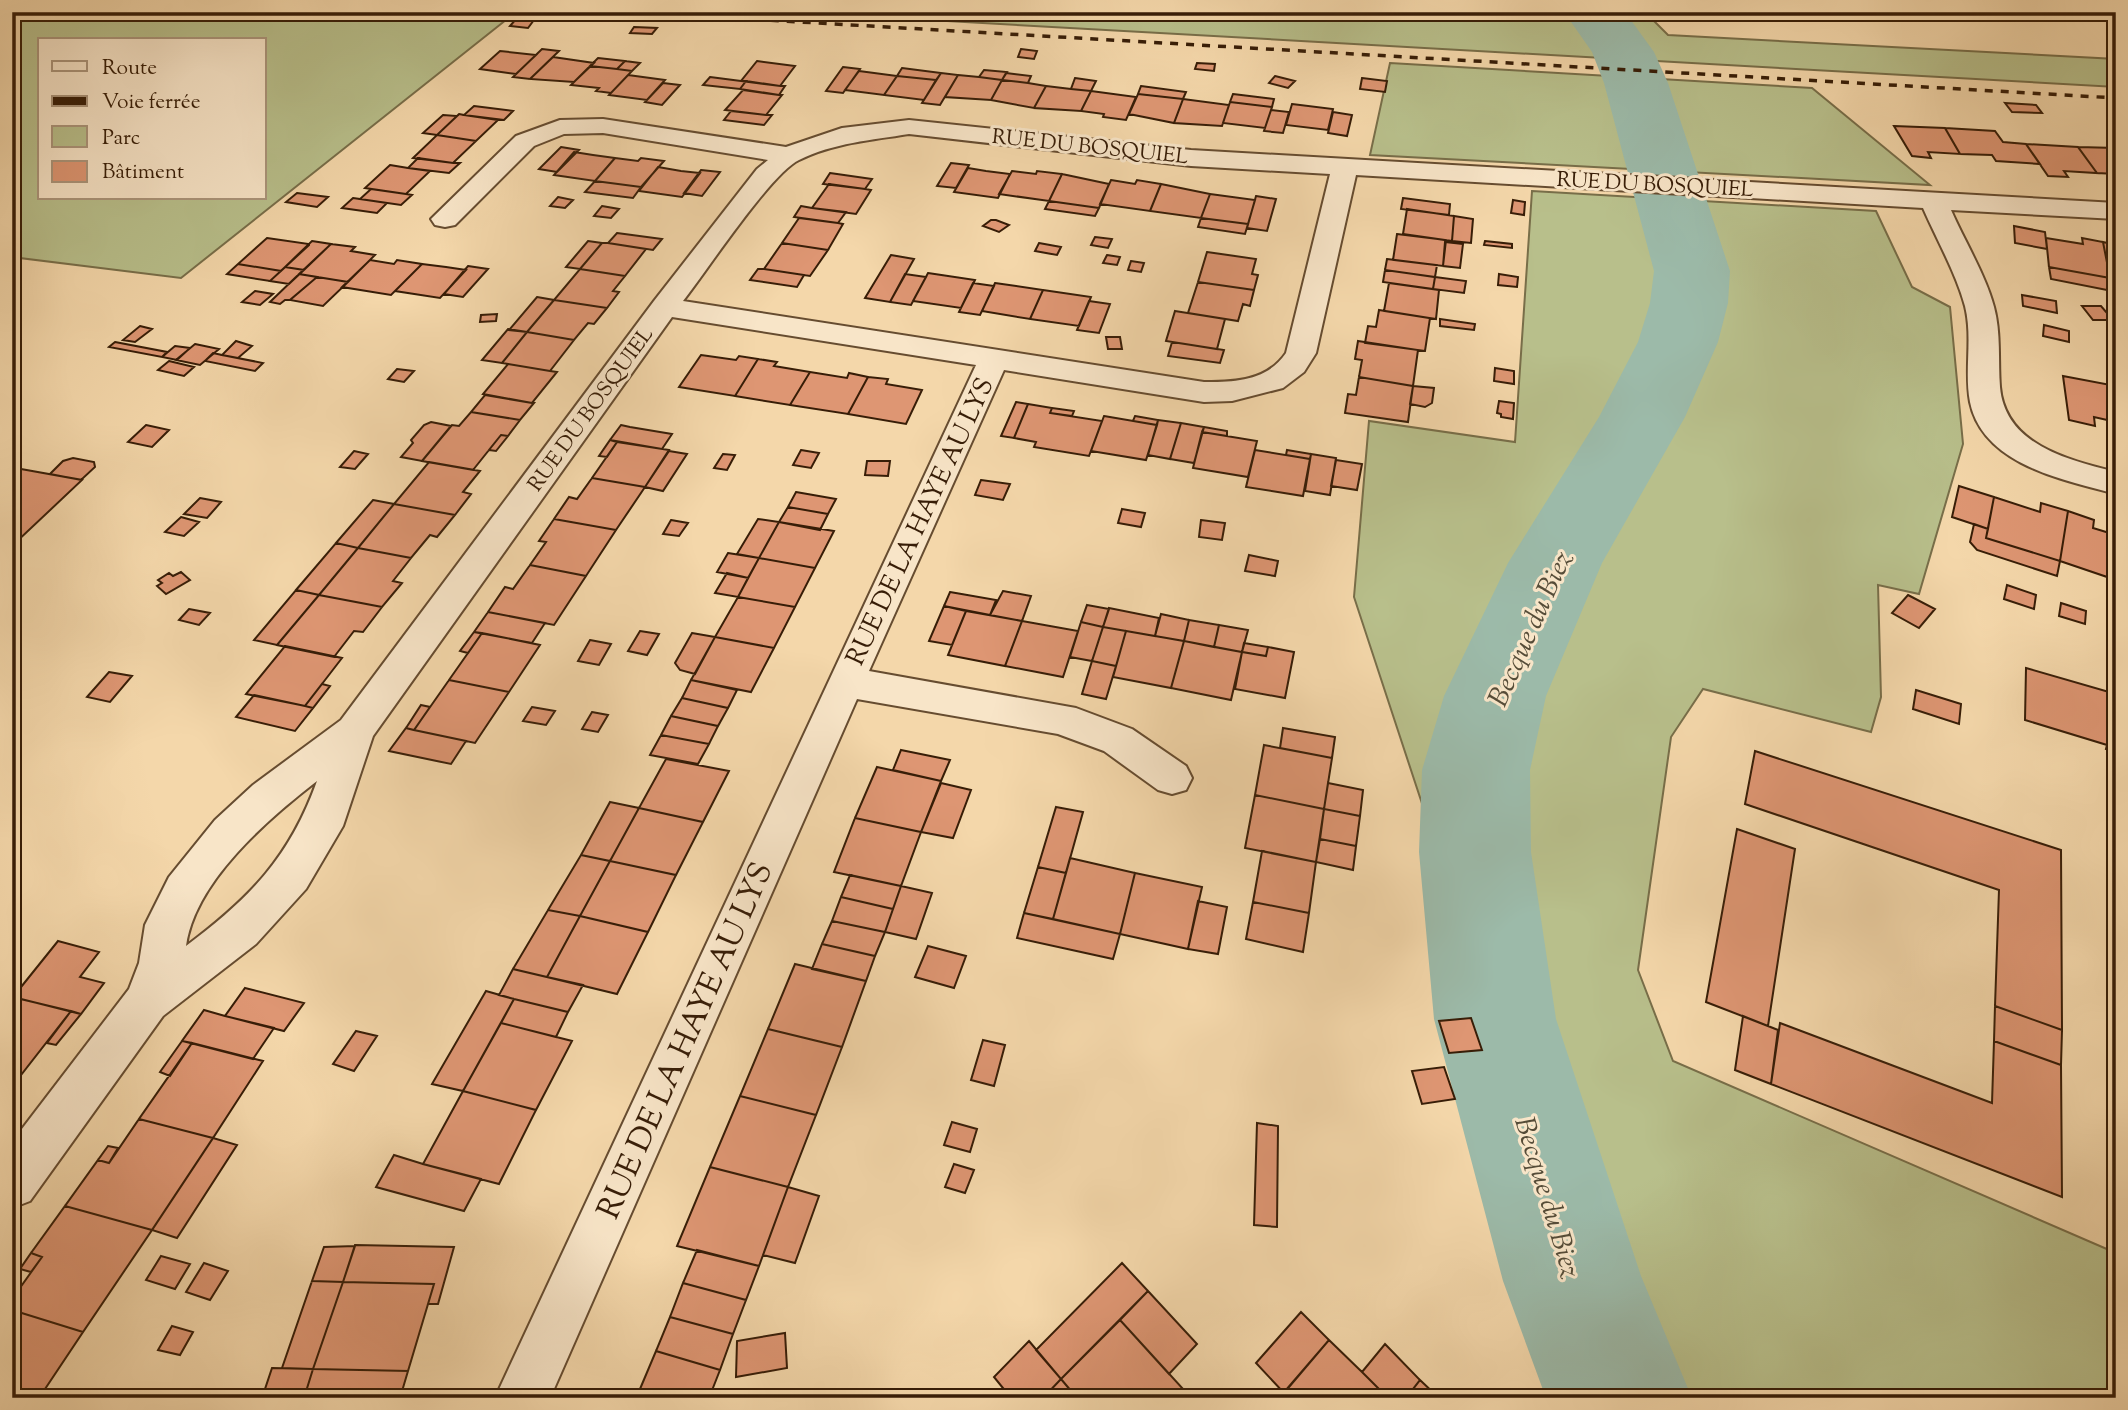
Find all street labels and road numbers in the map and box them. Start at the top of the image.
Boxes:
street label: RUE DU BOSQUIEL [990,123,1190,173]
street label: RUE DU BOSQUIEL [1556,166,1754,206]
street label: RUE DU BOSQUIEL [522,321,662,499]
street label: RUE DE LA HAYE AU LYS [838,372,1004,672]
street label: RUE DE LA HAYE AU LYS [587,855,786,1227]

